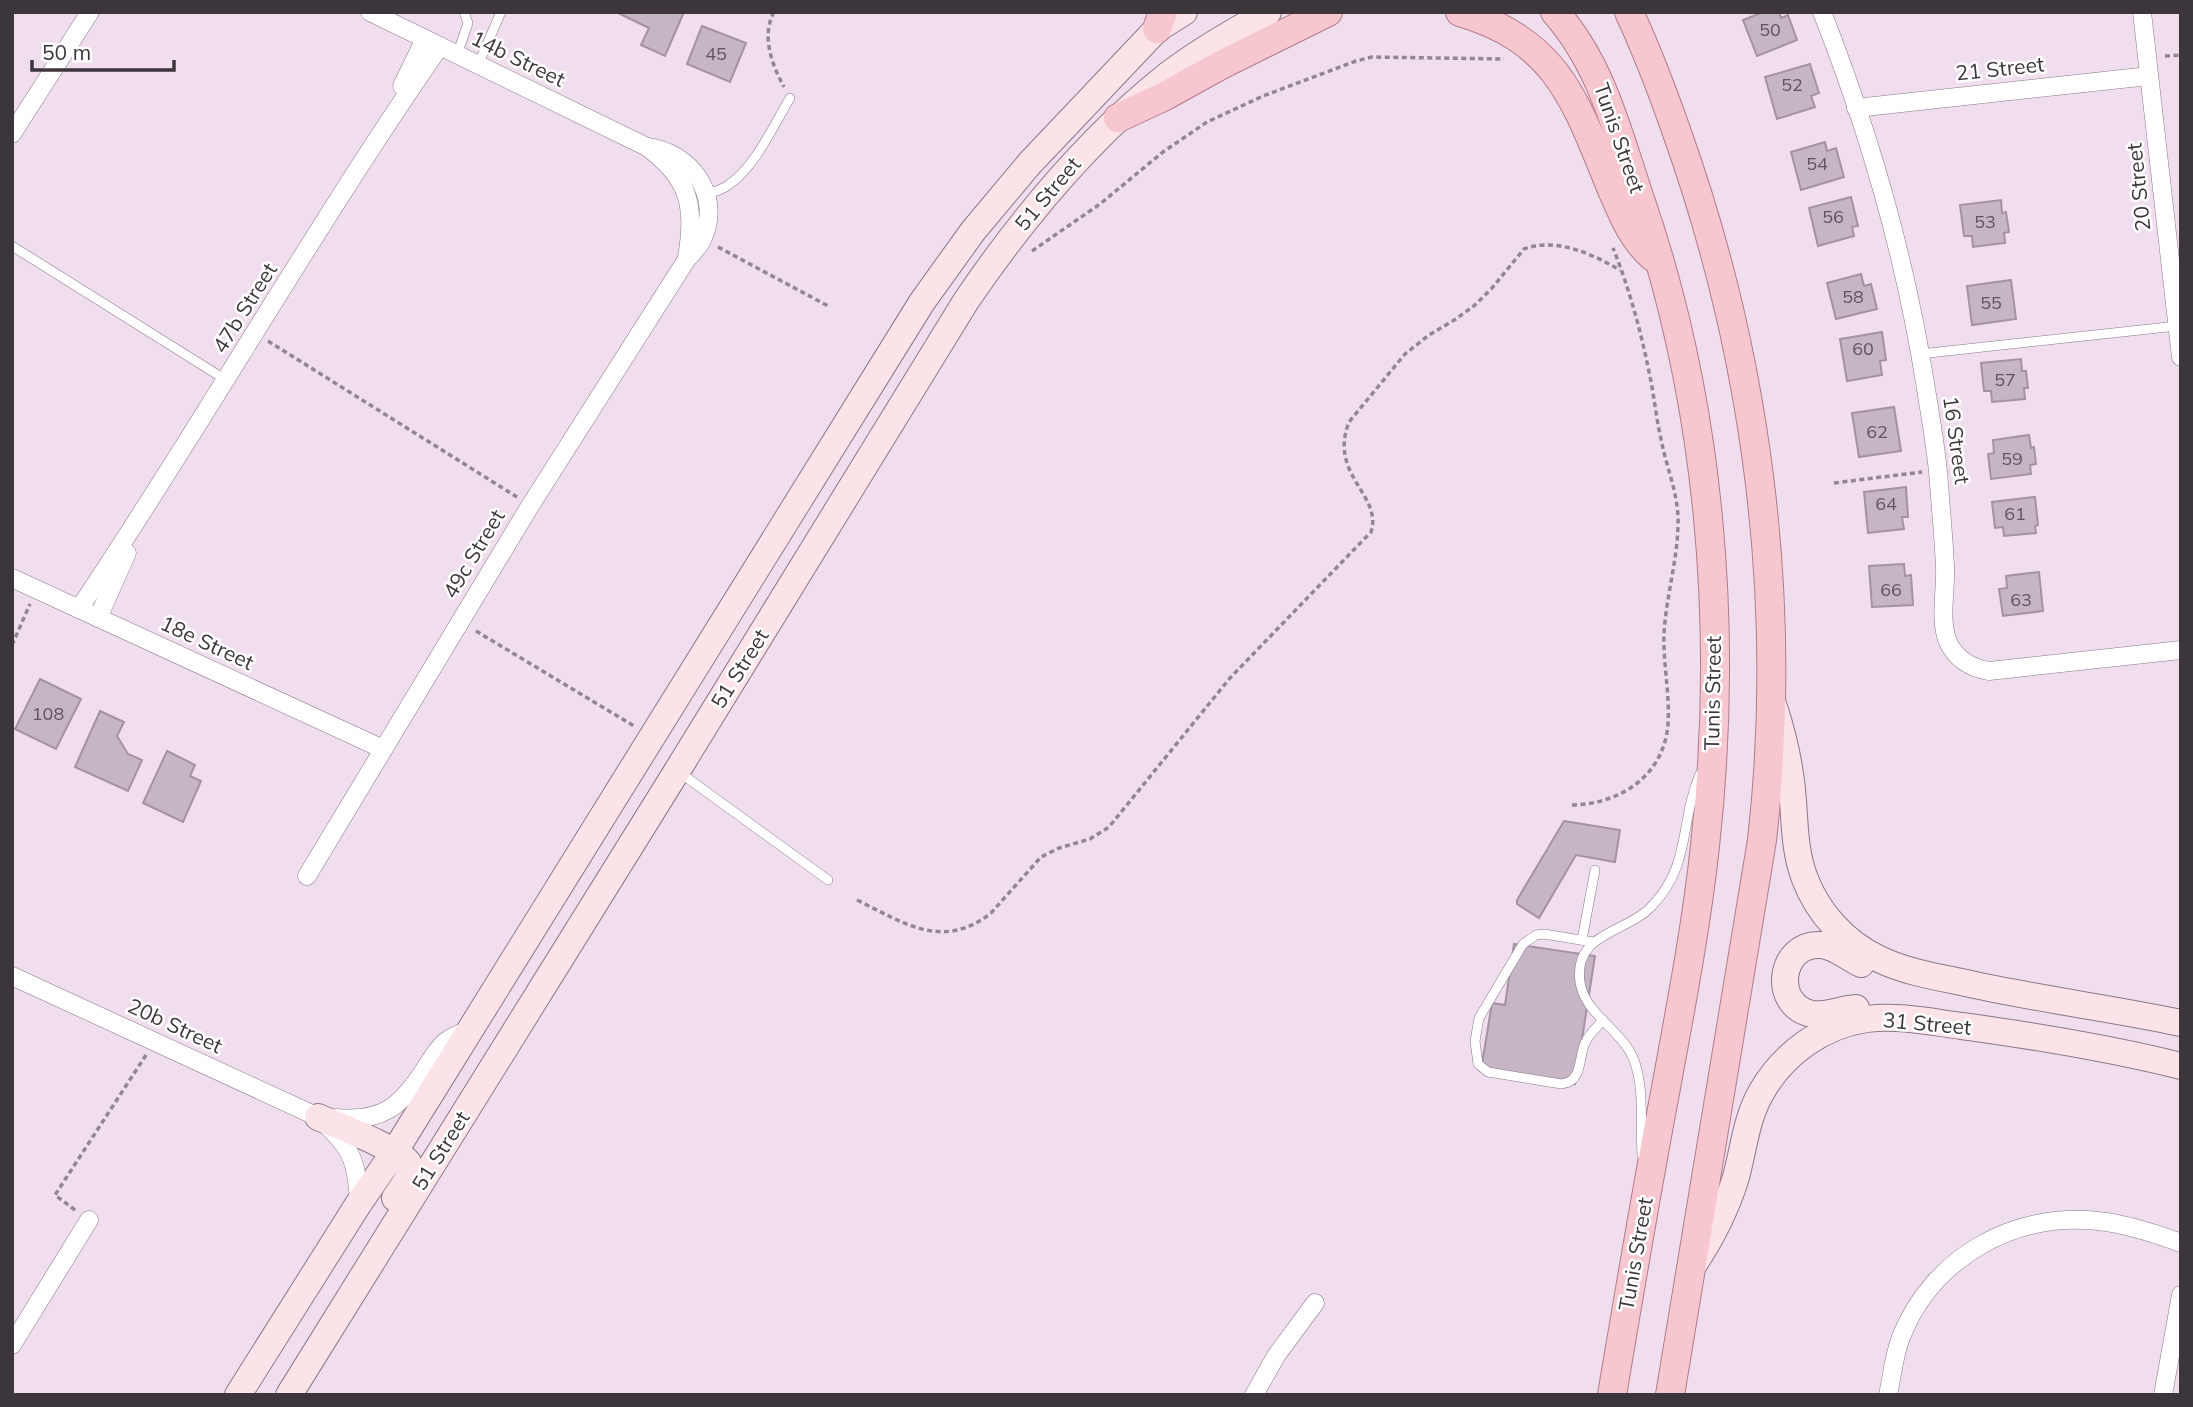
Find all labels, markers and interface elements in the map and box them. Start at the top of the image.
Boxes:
house number: 50 [1759,18,1781,41]
street label: 14b Street [467,24,570,92]
scale bar [32,28,173,72]
text: 50 m [42,39,91,65]
house number: 45 [705,42,727,65]
street label: 21 Street [1954,50,2045,86]
house number: 52 [1781,73,1803,96]
street label: Tunis Street [1589,79,1651,196]
street label: 20 Street [2120,142,2156,233]
street label: 51 Street [1009,151,1086,236]
house number: 54 [1806,152,1828,175]
house number: 56 [1822,205,1844,228]
house number: 53 [1974,210,1996,233]
street label: 47b Street [206,258,282,357]
house number: 58 [1842,285,1864,308]
house number: 55 [1980,291,2002,314]
house number: 60 [1852,337,1874,360]
house number: 57 [1994,368,2016,391]
street label: 16 Street [1938,394,1976,486]
house number: 62 [1866,420,1888,443]
house number: 59 [2001,447,2023,470]
house number: 64 [1875,492,1897,515]
house number: 61 [2004,502,2026,525]
street label: 49c Street [436,504,510,603]
house number: 66 [1880,578,1902,601]
house number: 63 [2010,588,2032,611]
street label: 18e Street [157,609,258,675]
street label: 51 Street [705,624,774,713]
street label: Tunis Street [1698,635,1726,750]
house number: 108 [32,702,64,725]
street label: 20b Street [124,992,227,1058]
street label: 31 Street [1882,1006,1972,1040]
street label: 51 Street [406,1106,475,1195]
street label: Tunis Street [1612,1195,1658,1312]

